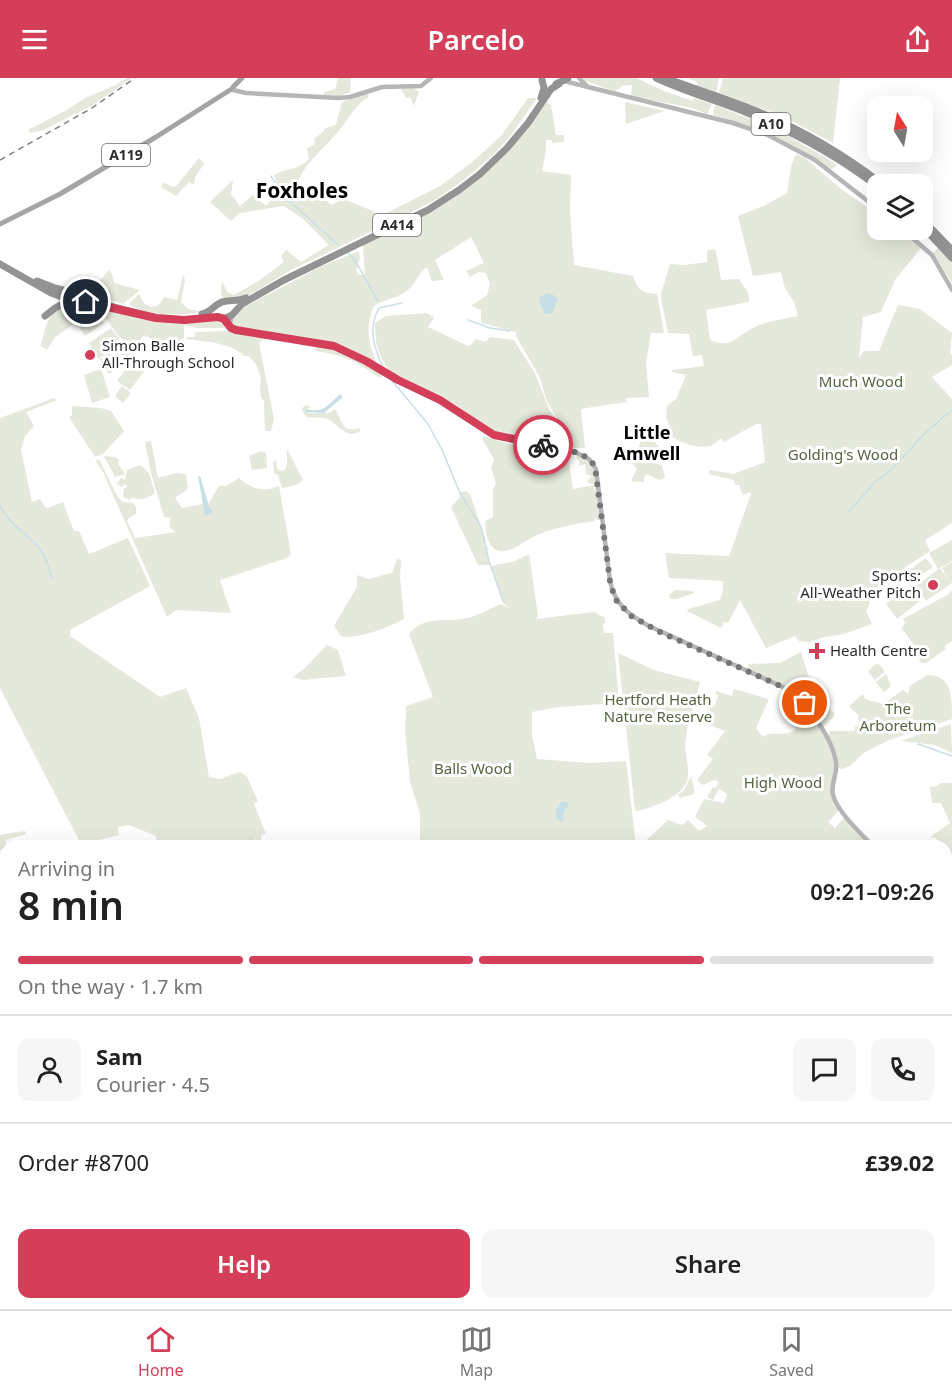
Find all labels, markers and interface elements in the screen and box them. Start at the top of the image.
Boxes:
text: Parcelo [427,21,525,58]
icon: menu [18,23,51,56]
icon: share [901,23,934,56]
north arrow [867,96,933,162]
map controls [867,96,933,240]
road number: A10 [752,113,790,135]
road number: A119 [102,144,150,166]
button: layers [867,174,933,240]
district label: Foxholes [256,176,348,204]
road number: A414 [373,214,421,236]
pin [60,276,111,327]
icon: home [69,285,102,318]
place label: Simon Balle All-Through School [102,335,235,372]
marker: Simon Balle All-Through School [83,348,97,362]
park label: Much Wood [819,371,903,391]
courier [513,415,573,475]
district label: Little Amwell [614,420,680,465]
icon: bike [527,429,560,462]
park label: Golding's Wood [788,444,898,464]
place label: Sports: All-Weather Pitch [800,565,921,602]
marker: Sports: All-Weather Pitch [926,578,940,592]
place label: Health Centre [830,640,927,660]
marker: Health Centre [808,642,826,660]
pin [779,677,830,728]
icon: bag [788,686,821,719]
park label: Hertford Heath Nature Reserve [604,689,712,726]
park label: The Arboretum [859,698,937,735]
park label: Balls Wood [434,758,512,778]
park label: High Wood [744,772,822,792]
text: Arriving in [18,855,115,882]
text: 09:21–09:26 [810,876,934,906]
text: 8 min [18,878,124,931]
text: On the way · 1.7 km [18,973,203,1000]
button: person [18,1038,81,1101]
button: chat [793,1038,856,1101]
button: phone [871,1038,934,1101]
text: Sam [96,1041,143,1071]
text: Courier · 4.5 [96,1071,210,1098]
text: Order #8700 [18,1147,149,1177]
text: £39.02 [865,1147,934,1177]
button: Help [18,1229,470,1298]
button: Share [482,1229,934,1298]
tab: Home [138,1323,184,1381]
tab: Map [460,1323,493,1381]
tab: Saved [769,1323,814,1381]

